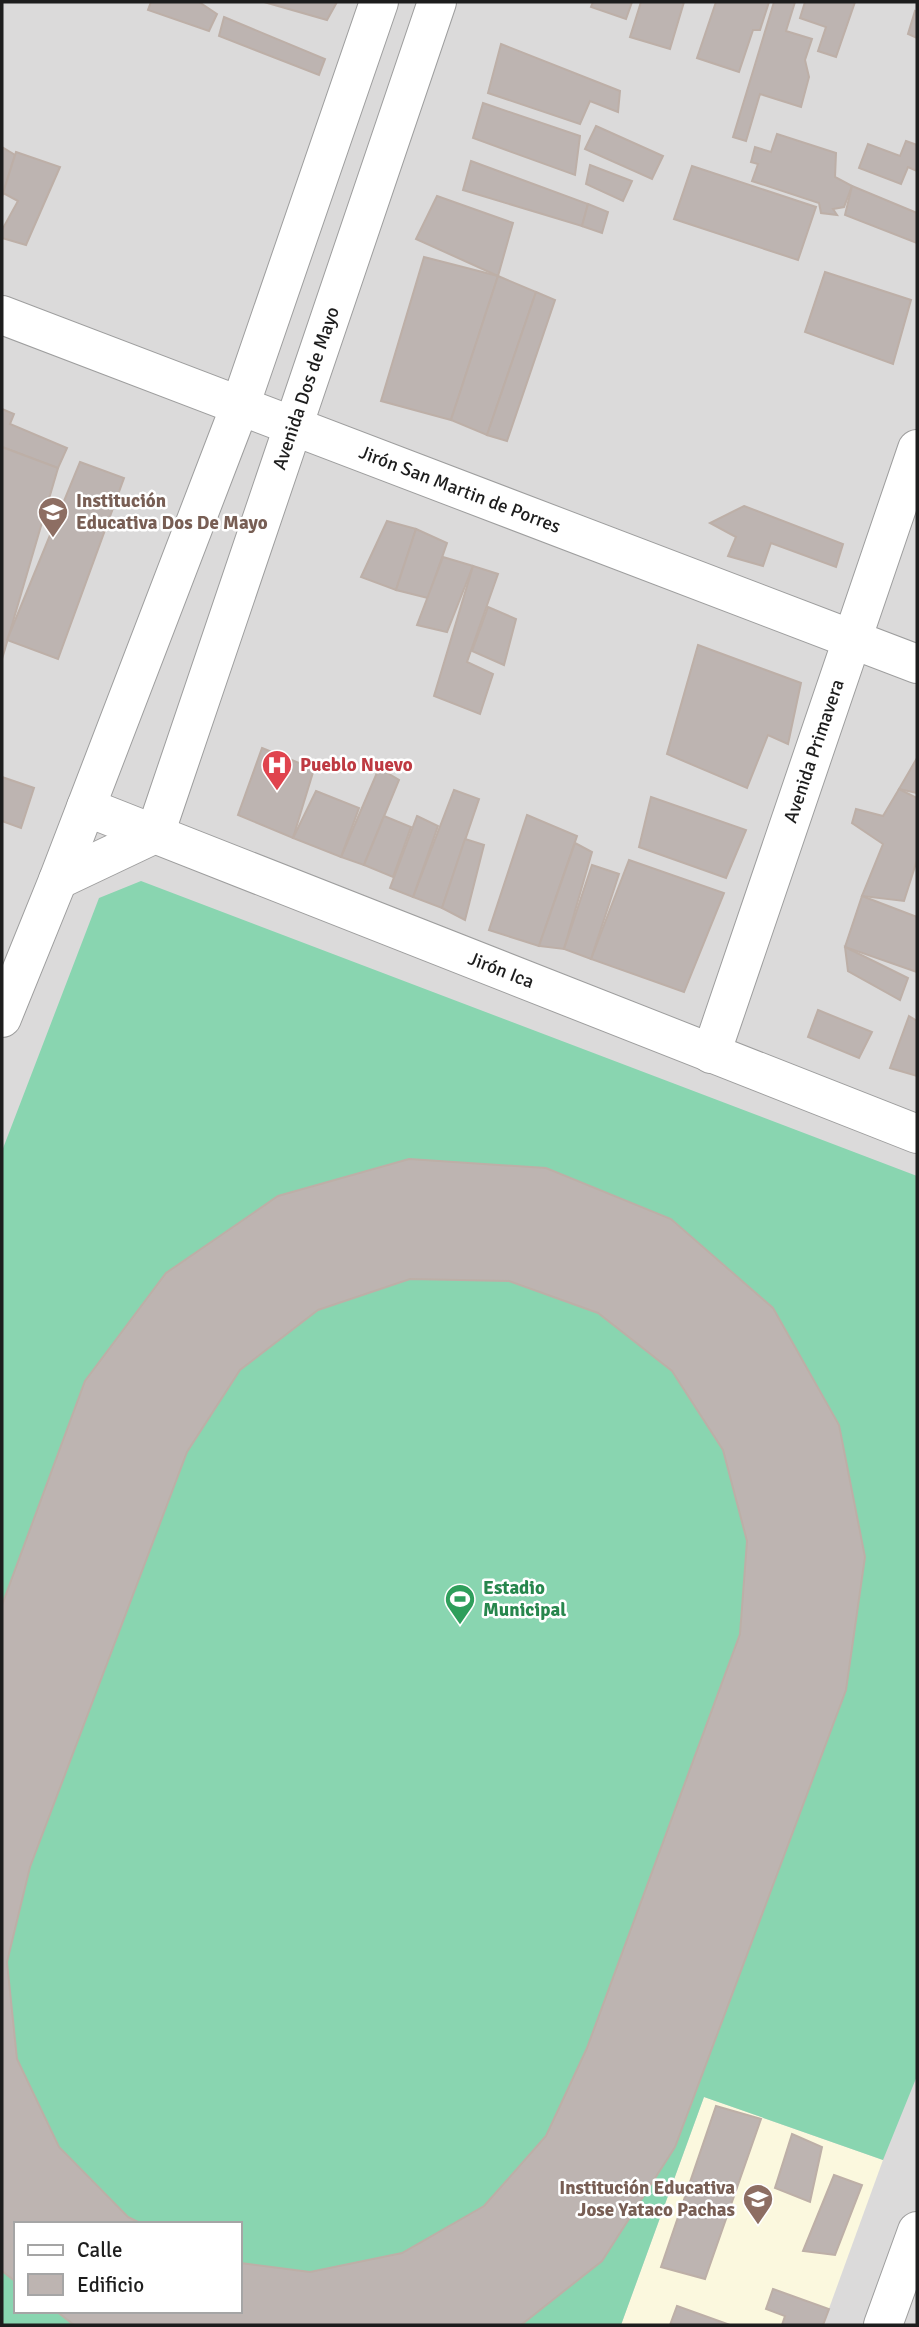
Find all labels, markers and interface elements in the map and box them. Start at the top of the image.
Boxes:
street label: Avenida Dos de Mayo [267,304,345,473]
street label: Jirón San Martin de Porres [356,440,564,539]
place label: Institución Educativa Dos De Mayo [76,489,268,535]
school or university icon: Institución Educativa Dos De Mayo [36,495,70,539]
street label: Avenida Primavera [779,676,850,826]
hospital icon: Pueblo Nuevo [260,748,294,792]
place label: Pueblo Nuevo [300,753,413,777]
street label: Jirón Ica [465,947,538,994]
place label: Estadio Municipal [483,1576,566,1622]
sports icon: Estadio Municipal [443,1582,477,1626]
place label: Institución Educativa Jose Yataco Pachas [559,2176,735,2222]
school or university icon: Institución Educativa Jose Yataco Pachas [741,2182,775,2226]
legend [14,2222,242,2313]
text: Calle [77,2237,123,2263]
text: Edificio [77,2272,144,2298]

